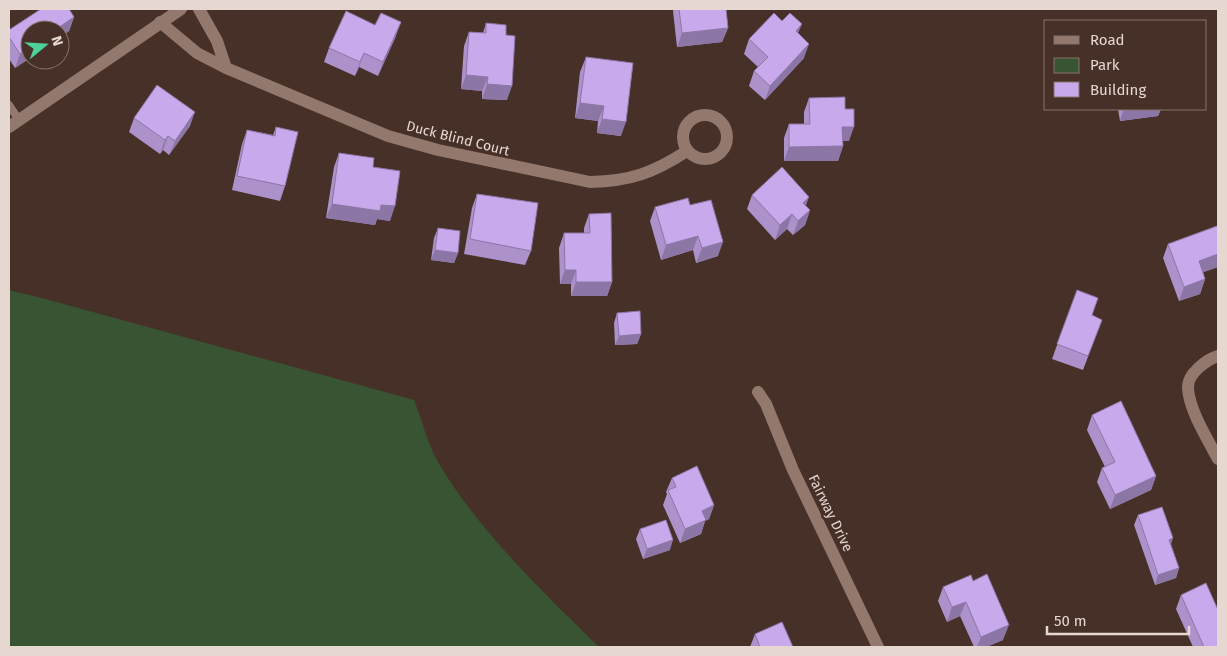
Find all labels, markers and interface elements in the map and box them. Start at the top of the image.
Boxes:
north arrow [20,20,70,70]
legend [1044,20,1207,110]
text: Road [1090,31,1125,49]
text: N [47,34,66,48]
text: Park [1090,56,1120,74]
text: Building [1090,81,1146,99]
street label: Duck Blind Court [404,117,512,160]
street label: Fairway Drive [805,472,857,555]
scale bar [1047,604,1190,636]
text: 50 m [1054,612,1087,630]

